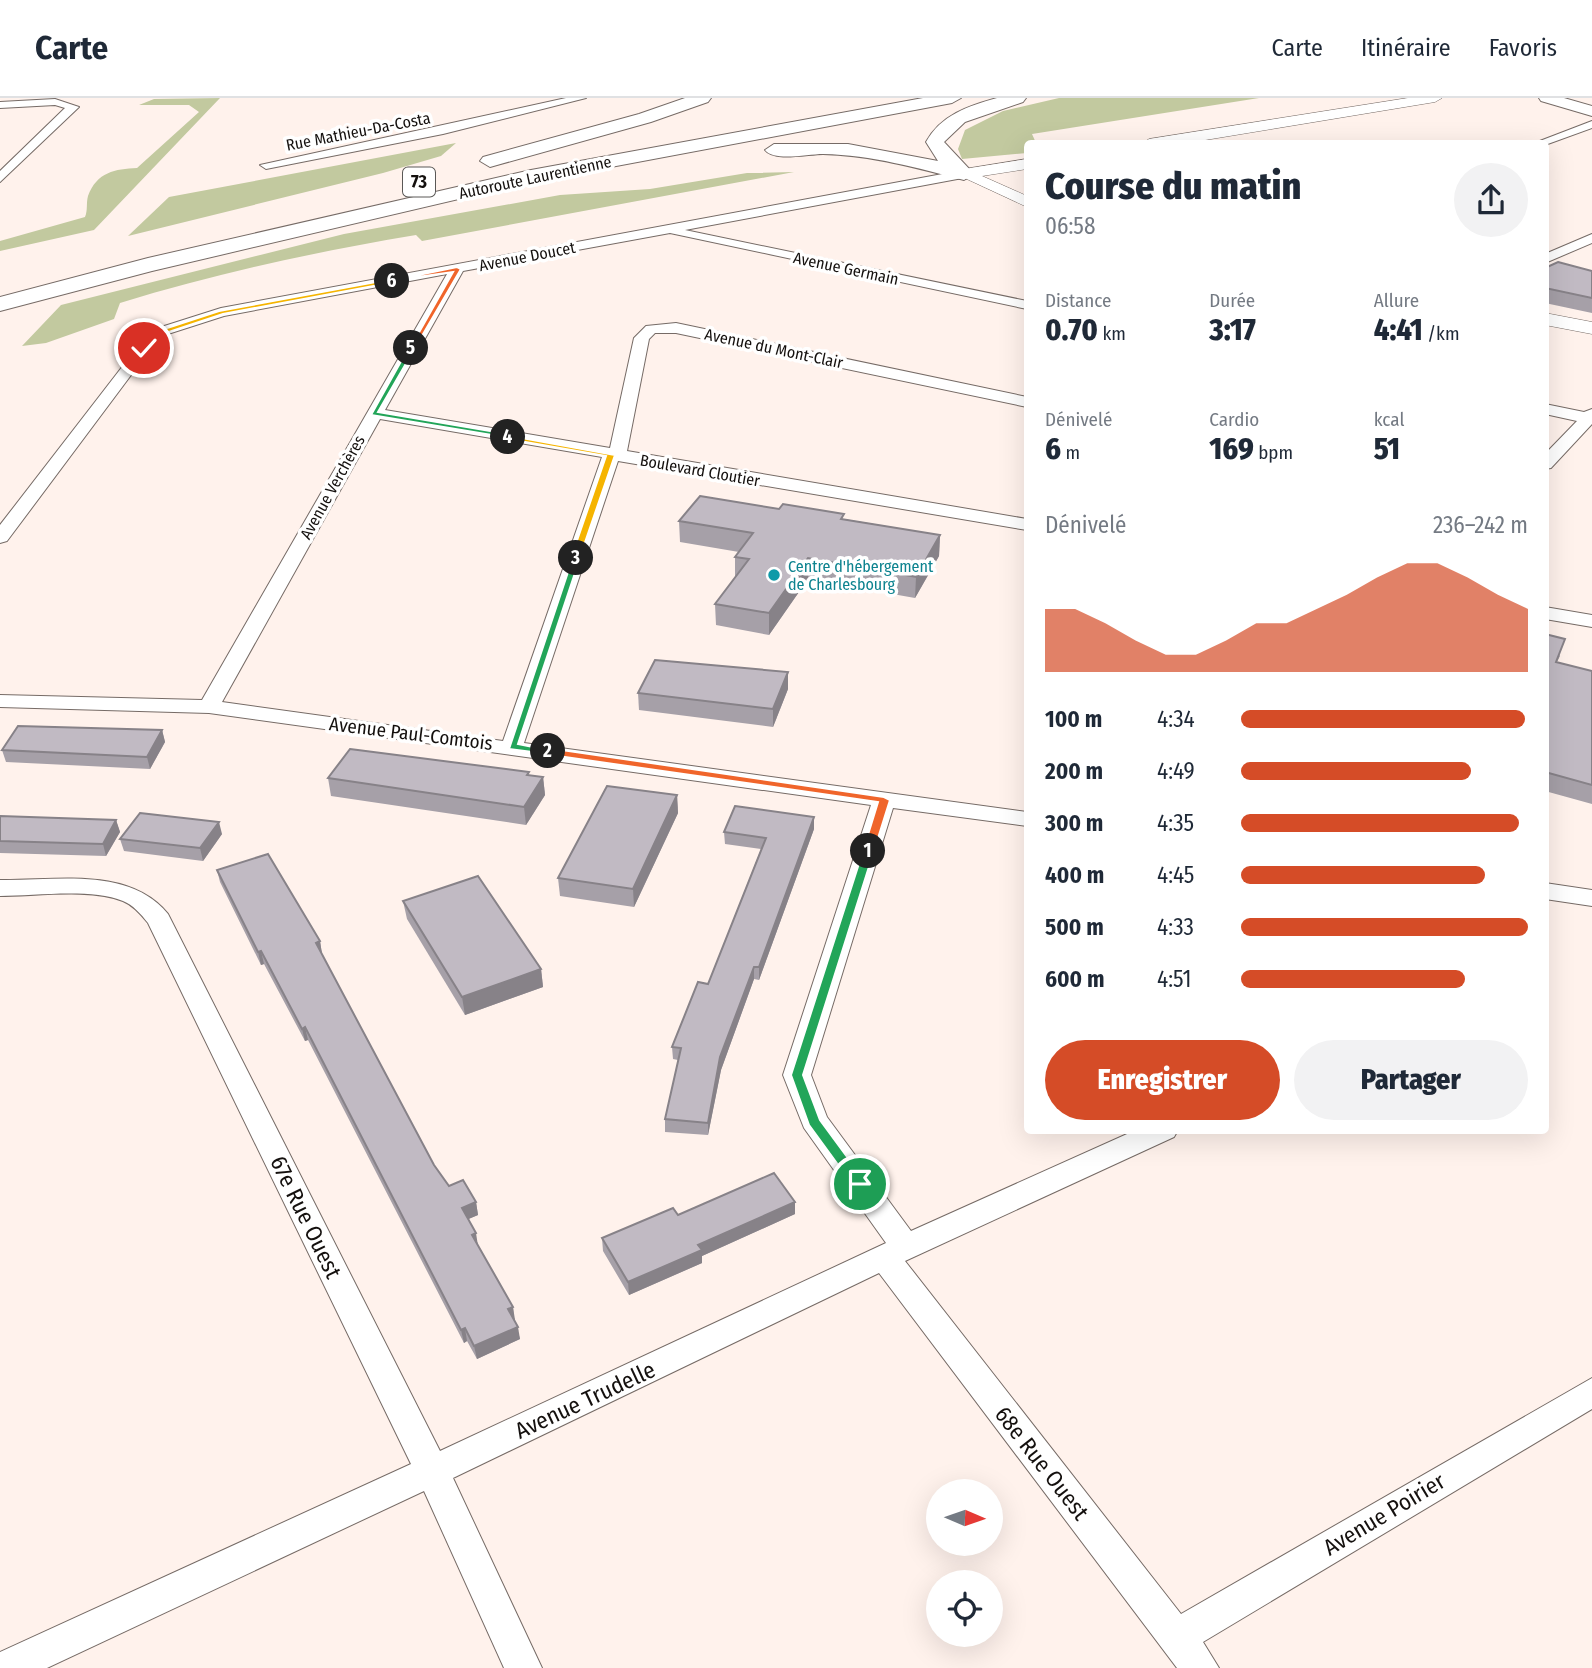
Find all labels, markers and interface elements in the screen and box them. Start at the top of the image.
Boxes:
text: Carte [35,28,108,68]
text: Carte [1272,34,1323,62]
text: Itinéraire [1361,34,1451,62]
text: Favoris [1489,34,1557,62]
street label: Rue Mathieu-Da-Costa [284,108,432,155]
street label: Autoroute Laurentienne [457,152,613,203]
text: Course du matin [1045,163,1301,209]
button: share [1454,163,1528,237]
road number: 73 [403,168,435,196]
text: 06:58 [1045,212,1095,240]
street label: Avenue Doucet [477,238,578,275]
street label: Avenue Germain [792,248,900,289]
pin: 6 [374,264,410,298]
text: 6 [387,269,396,292]
text: Distance [1045,289,1112,312]
text: Durée [1209,289,1255,312]
text: Allure [1374,289,1419,312]
text: 0.70 [1045,312,1098,348]
text: 3:17 [1209,312,1256,348]
text: 4:41 [1374,312,1423,348]
pin [114,318,174,378]
text: km [1098,322,1126,345]
text: /km [1423,322,1460,345]
street label: Avenue du Mont-Clair [703,325,845,373]
icon: check [125,329,163,367]
pin: 5 [394,330,428,366]
text: 5 [406,336,415,359]
text: Dénivelé [1045,408,1112,431]
text: Cardio [1209,408,1259,431]
text: kcal [1374,408,1404,431]
pin: 4 [490,420,526,454]
text: 4 [503,425,512,448]
text: 6 [1045,431,1061,467]
text: 169 [1209,431,1254,467]
text: 51 [1374,431,1400,467]
street label: Avenue Verchères [296,432,369,542]
text: m [1061,441,1080,464]
text: bpm [1254,441,1293,464]
street label: Boulevard Cloutier [638,451,762,490]
text: Dénivelé [1045,511,1126,539]
text: 236–242 m [1433,511,1528,539]
pin: 3 [558,540,594,575]
text: 3 [571,546,580,569]
place label: Centre d'hébergement de Charlesbourg [788,557,934,594]
marker: Centre d'hébergement de Charlesbourg [766,567,782,583]
text: 100 m [1045,705,1102,733]
text: 4:34 [1157,705,1195,733]
street label: Avenue Paul-Comtois [328,712,494,755]
pin: 2 [530,734,566,768]
text: 2 [543,739,552,762]
text: 200 m [1045,757,1103,785]
text: 4:49 [1157,757,1195,785]
text: 300 m [1045,809,1103,837]
text: 4:35 [1157,809,1194,837]
pin: 1 [850,834,886,868]
text: 1 [863,839,872,862]
text: 400 m [1045,861,1104,889]
text: 4:45 [1157,861,1194,889]
text: 500 m [1045,913,1104,941]
text: 4:33 [1157,913,1194,941]
text: 600 m [1045,965,1104,993]
text: 4:51 [1157,965,1192,993]
button: Enregistrer [1045,1040,1280,1120]
button: Partager [1294,1040,1528,1120]
street label: 67e Rue Ouest [264,1151,348,1283]
pin [830,1154,890,1214]
icon: arrive [841,1165,879,1203]
street label: Avenue Trudelle [510,1355,660,1445]
street label: 68e Rue Ouest [989,1401,1095,1526]
street label: Avenue Poirier [1318,1467,1450,1561]
north arrow [926,1479,1003,1556]
map controls [926,1479,1003,1647]
button: locate [926,1570,1003,1647]

